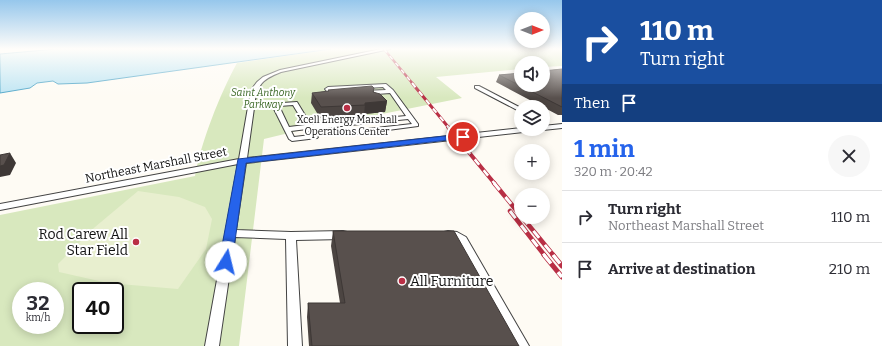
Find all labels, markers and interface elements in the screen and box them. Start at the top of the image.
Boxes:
north arrow [514,12,550,48]
map controls [514,12,550,224]
text: 110 m [640,14,714,47]
icon: right [574,16,626,68]
text: Turn right [640,48,725,70]
button: sound [514,56,550,92]
park label: Saint Anthony Parkway [231,87,296,111]
icon: arrive [618,92,640,114]
text: Then [574,94,610,112]
button: layers [514,100,550,136]
marker: Xcell Energy Marshall Operations Center [342,103,352,113]
place label: Xcell Energy Marshall Operations Center [297,114,397,138]
pin [446,120,480,154]
icon: arrive [452,126,474,148]
text: 1 min [574,135,635,163]
button: close [828,135,870,177]
street label: Northeast Marshall Street [84,144,229,186]
button: + [514,144,550,180]
text: 320 m · 20:42 [574,164,653,179]
button: − [514,188,550,224]
text: Turn right [608,200,681,218]
icon: right [574,206,596,228]
text: 110 m [831,208,870,226]
text: Northeast Marshall Street [608,218,764,233]
place label: Rod Carew All Star Field [38,226,128,259]
marker: Rod Carew All Star Field [131,237,141,247]
position arrow [205,241,247,283]
icon: arrive [574,258,596,280]
text: Arrive at destination [608,260,755,278]
text: 210 m [829,260,870,278]
place label: All Furniture [410,273,493,290]
marker: All Furniture [397,276,407,286]
speed limit sign: 40 [72,282,124,334]
text: 32 [27,291,49,315]
text: km/h [26,312,50,324]

